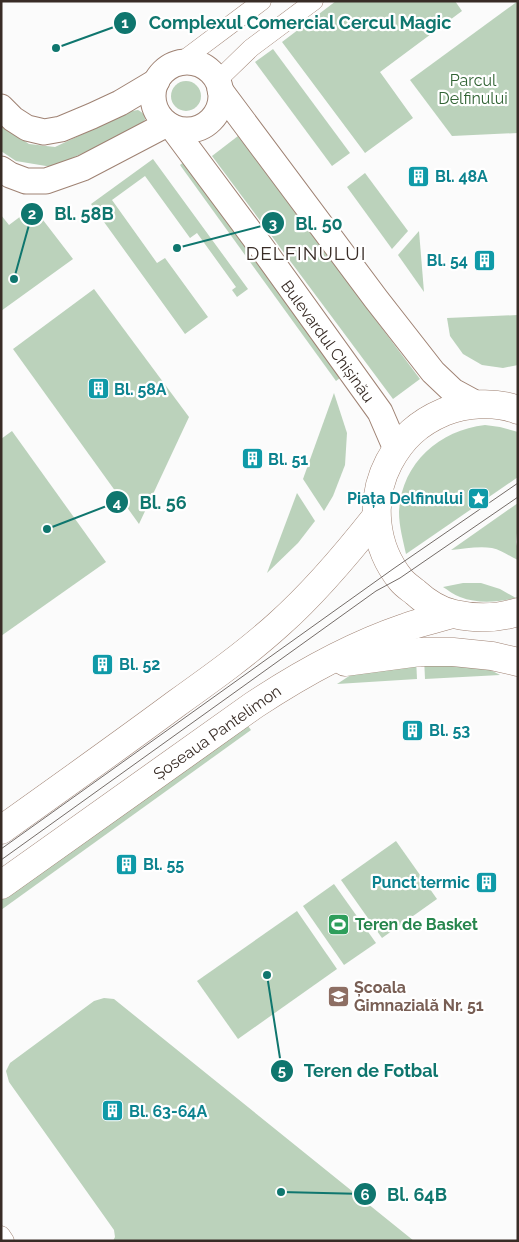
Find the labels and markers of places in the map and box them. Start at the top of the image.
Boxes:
callout: Complexul Comercial Cercul Magic [113,7,462,40]
building icon: Bl. 48A [407,164,431,188]
place label: Bl. 48A [435,167,488,186]
callout: Bl. 58B [19,197,123,230]
callout: Bl. 50 [260,207,353,240]
building icon: Bl. 54 [472,248,496,272]
place label: Bl. 54 [427,251,468,270]
building icon: Bl. 58A [86,377,110,401]
place label: Bl. 58A [114,380,167,399]
building icon: Bl. 51 [240,447,264,471]
place label: Bl. 51 [268,450,308,469]
callout: Bl. 56 [105,486,197,519]
place icon: Piața Delfinului [467,486,491,510]
place label: Piața Delfinului [347,489,463,508]
building icon: Bl. 52 [91,652,115,676]
place label: Bl. 52 [119,655,160,674]
building icon: Bl. 53 [401,718,425,742]
place label: Bl. 53 [429,721,470,740]
building icon: Bl. 55 [115,852,139,876]
place label: Bl. 55 [143,855,184,874]
building icon: Punct termic [474,870,498,894]
place label: Punct termic [372,873,470,892]
sports icon: Teren de Basket [327,912,351,936]
place label: Teren de Basket [355,915,478,934]
place label: Școala Gimnazială Nr. 51 [354,978,484,1015]
school or university icon: Școala Gimnazială Nr. 51 [326,984,350,1008]
callout: Teren de Fotbal [269,1054,449,1087]
building icon: Bl. 63-64A [101,1099,125,1123]
place label: Bl. 63-64A [129,1102,207,1121]
callout: Bl. 64B [352,1178,457,1211]

